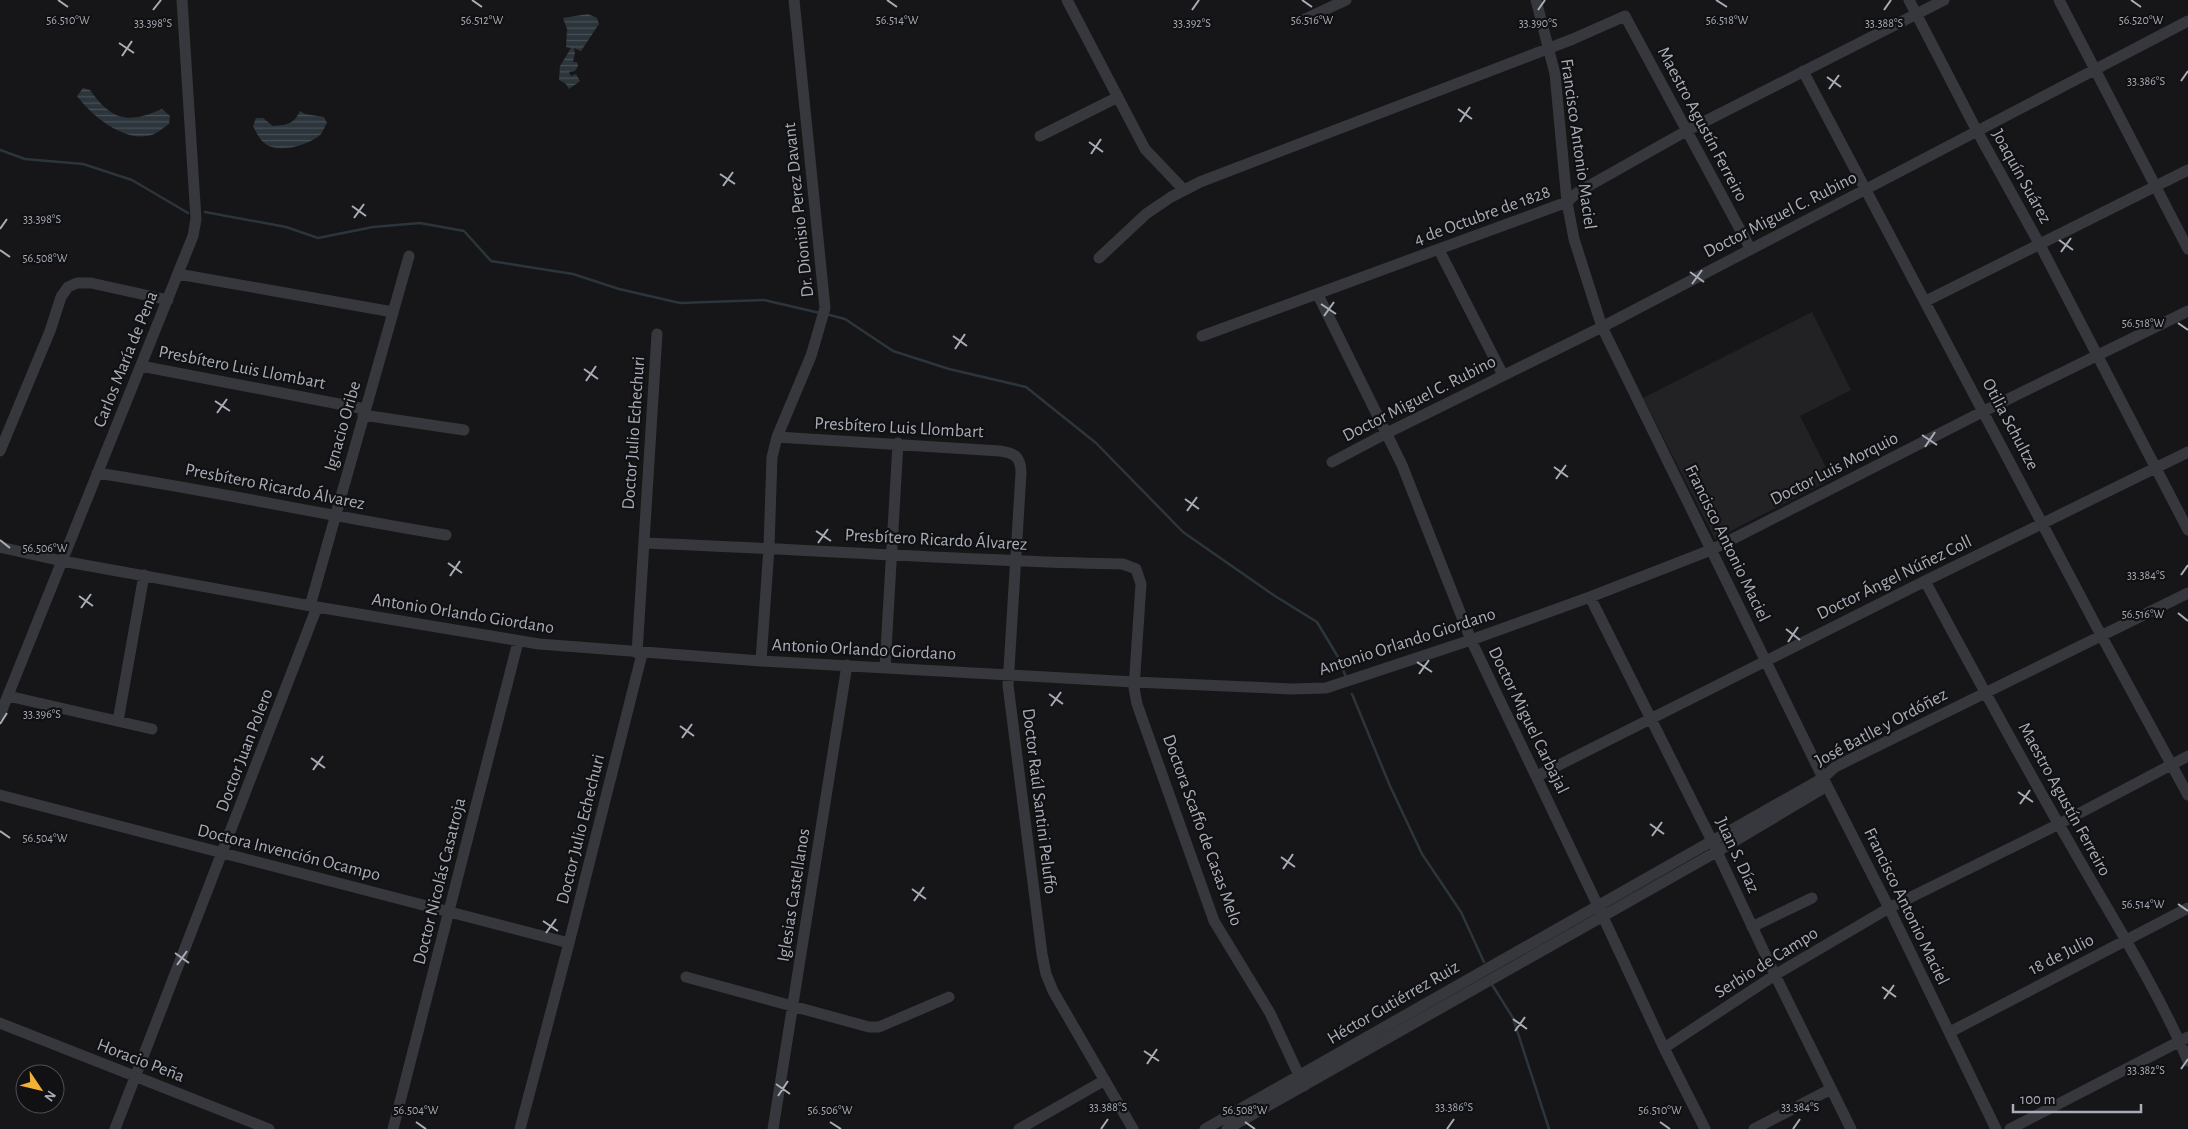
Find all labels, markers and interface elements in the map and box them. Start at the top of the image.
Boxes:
text: 56.510°W [46,14,90,26]
text: 56.512°W [461,14,503,26]
text: 56.514°W [876,14,919,26]
text: 56.516°W [1291,14,1334,26]
text: 56.518°W [1706,14,1749,26]
text: 56.520°W [2119,14,2164,26]
text: 33.398°S [134,17,172,29]
text: 33.392°S [1173,17,1211,29]
text: 33.390°S [1519,17,1558,29]
text: 33.388°S [1865,17,1903,29]
street label: Maestro Agustín Ferreiro [1654,44,1751,205]
street label: Francisco Antonio Maciel [1557,58,1599,231]
text: 33.386°S [2127,75,2165,87]
street label: Dr. Dionisio Perez Davant [781,121,817,298]
street label: Joaquín Suárez [1988,126,2054,227]
street label: Doctor Miguel C. Rubino [1701,168,1860,261]
street label: 4 de Octubre de 1828 [1412,183,1553,249]
text: 33.398°S [23,213,61,225]
text: 56.508°W [23,252,68,264]
street label: Carlos María de Pena [90,289,161,430]
text: 56.518°W [2122,317,2165,329]
street label: Presbítero Luis Llombart [157,343,327,393]
street label: Doctor Miguel C. Rubino [1340,352,1499,445]
street label: Doctor Julio Echechuri [620,356,648,510]
street label: Otilia Schultze [1978,376,2042,473]
street label: Ignacio Oribe [321,379,364,473]
street label: Presbítero Luis Llombart [814,415,984,441]
street label: Doctor Luis Morquio [1768,429,1901,509]
street label: Presbítero Ricardo Álvarez [183,458,367,513]
street label: Francisco Antonio Maciel [1681,462,1773,625]
street label: Presbítero Ricardo Álvarez [844,523,1028,554]
street label: Doctor Ángel Núñez Coll [1813,530,1975,623]
text: 56.506°W [23,542,68,554]
text: 33.384°S [2127,569,2165,581]
street label: Antonio Orlando Giordano [370,591,556,637]
street label: Antonio Orlando Giordano [1317,605,1498,679]
text: 56.516°W [2122,608,2165,620]
street label: Antonio Orlando Giordano [771,636,957,664]
street label: Doctor Miguel Carbajal [1485,644,1571,797]
street label: José Batlle y Ordóñez [1812,685,1950,770]
street label: Doctor Juan Polero [213,686,277,814]
street label: Doctor Raúl Santini Peluffo [1019,707,1059,895]
text: 33.396°S [23,708,61,720]
street label: Maestro Agustín Ferreiro [2014,720,2114,879]
street label: Doctora Scaffo de Casas Melo [1159,732,1245,929]
street label: Doctor Julio Echechuri [554,752,608,906]
street label: Doctor Nicolás Casatroja [411,796,469,967]
street label: Juan S. Díaz [1712,815,1762,896]
street label: Doctora Invención Ocampo [195,822,382,884]
street label: Francisco Antonio Maciel [1860,825,1952,988]
street label: Iglesias Castellanos [775,827,813,963]
text: 56.504°W [23,832,68,844]
text: 56.514°W [2122,898,2165,910]
street label: Serbio de Campo [1712,924,1822,1002]
street label: 18 de Julio [2026,931,2097,979]
street label: Héctor Gutiérrez Ruiz [1324,958,1463,1048]
street label: Horacio Peña [94,1036,187,1086]
north arrow [15,1064,65,1114]
text: 33.382°S [2127,1064,2165,1076]
scale bar [2013,1082,2140,1114]
text: N [41,1088,58,1104]
text: 100 m [2020,1092,2055,1107]
text: 33.388°S [1089,1101,1127,1113]
text: 33.386°S [1435,1101,1473,1113]
text: 33.384°S [1781,1101,1819,1113]
text: 56.504°W [394,1104,439,1116]
text: 56.506°W [808,1104,853,1116]
text: 56.508°W [1223,1104,1268,1116]
text: 56.510°W [1638,1104,1682,1116]

